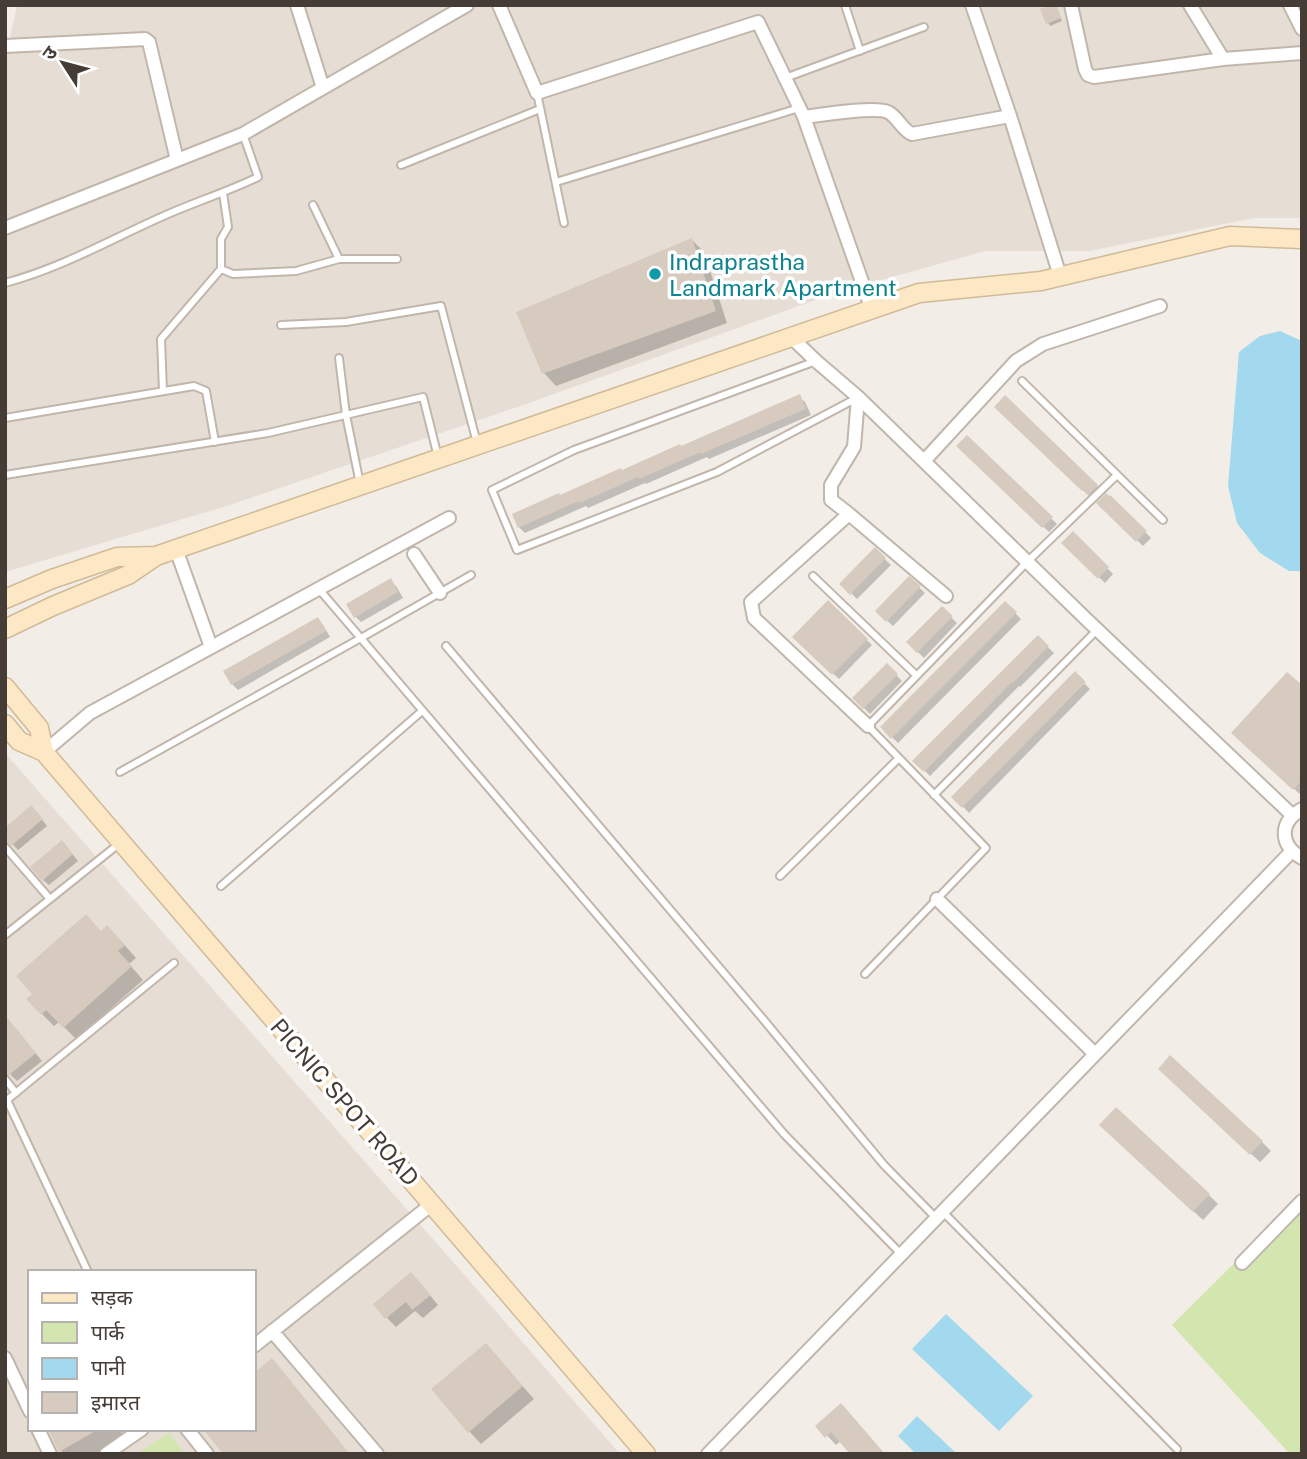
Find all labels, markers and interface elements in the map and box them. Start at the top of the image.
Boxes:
north arrow [28,28,98,98]
text: उ [37,41,62,64]
place label: Indraprastha Landmark Apartment [669,248,897,301]
marker: Indraprastha Landmark Apartment [647,266,663,282]
street label: PICNIC SPOT ROAD [265,1013,425,1191]
legend [28,1270,256,1431]
text: सड़क [91,1285,133,1310]
text: पार्क [91,1320,125,1345]
text: पानी [91,1355,126,1380]
text: इमारत [91,1390,141,1415]

